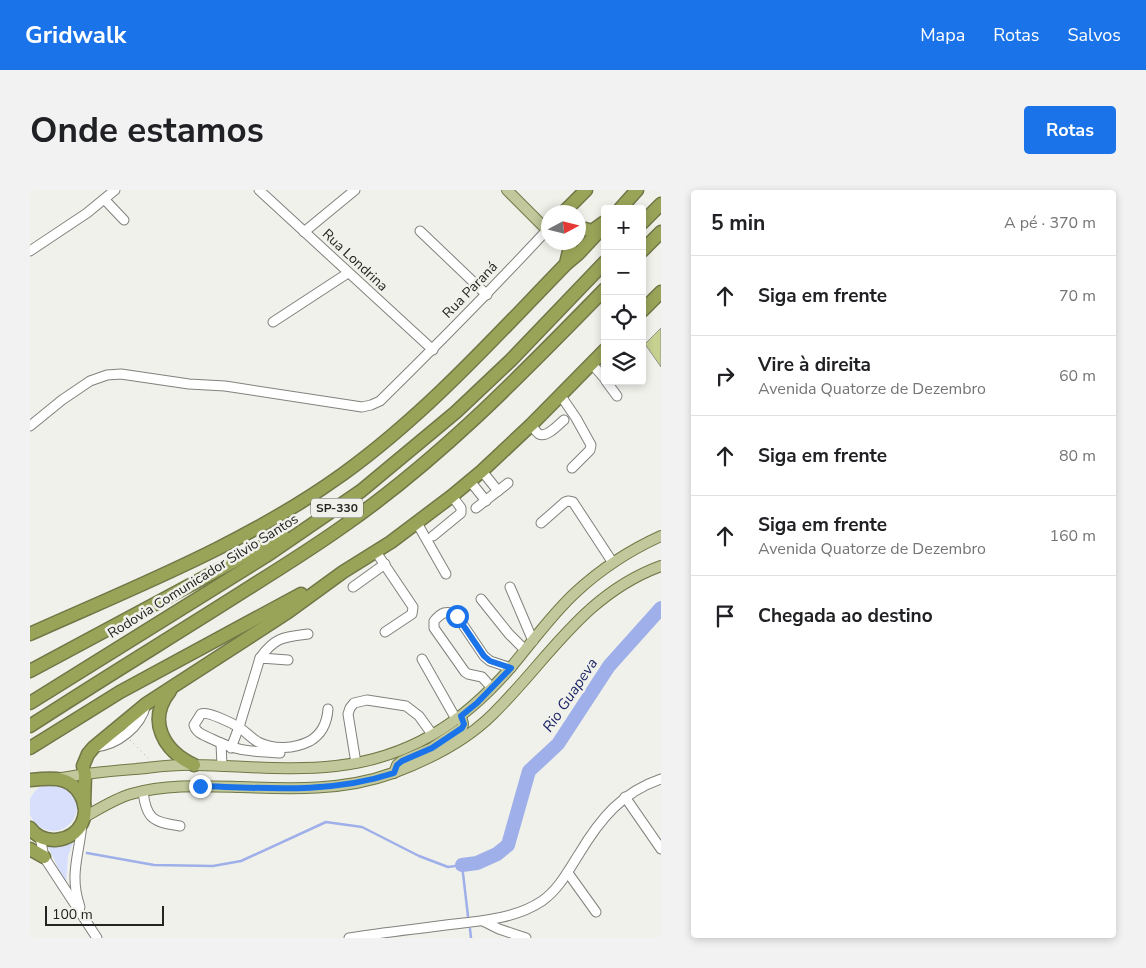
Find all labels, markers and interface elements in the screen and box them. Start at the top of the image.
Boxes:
text: Gridwalk [25,19,126,51]
text: Mapa [920,23,965,47]
text: Rotas [993,23,1039,47]
text: Salvos [1067,23,1121,47]
button: Rotas [1024,106,1116,154]
text: Onde estamos [30,107,264,154]
north arrow [541,205,586,250]
map controls [601,205,646,385]
button: + [601,205,646,250]
text: 5 min [711,209,765,237]
text: A pé · 370 m [1004,212,1096,234]
street label: Rua Londrina [318,225,392,295]
button: − [601,250,646,295]
street label: Rua Paraná [438,258,502,322]
icon: ahead [711,282,739,310]
text: Siga em frente [758,283,887,309]
text: 70 m [1059,285,1096,307]
button: locate [601,295,646,340]
button: layers [601,340,646,385]
text: Vire à direita [758,352,871,378]
icon: right [711,362,739,390]
text: 60 m [1059,365,1096,387]
text: Avenida Quatorze de Dezembro [758,378,986,400]
icon: ahead [711,442,739,470]
text: Siga em frente [758,443,887,469]
text: 80 m [1059,445,1096,467]
road number: SP-330 [311,498,363,518]
street label: Rodovia Comunicador Silvio Santos [104,509,302,643]
text: Siga em frente [758,512,887,538]
icon: ahead [711,522,739,550]
text: 160 m [1049,525,1096,547]
text: Avenida Quatorze de Dezembro [758,538,986,560]
icon: arrive [711,602,739,630]
text: Chegada ao destino [758,603,933,629]
route start [446,605,469,628]
water label: Rio Guapeva [538,654,602,736]
route end [189,775,212,798]
scale bar [45,903,164,926]
text: 100 m [52,905,93,924]

